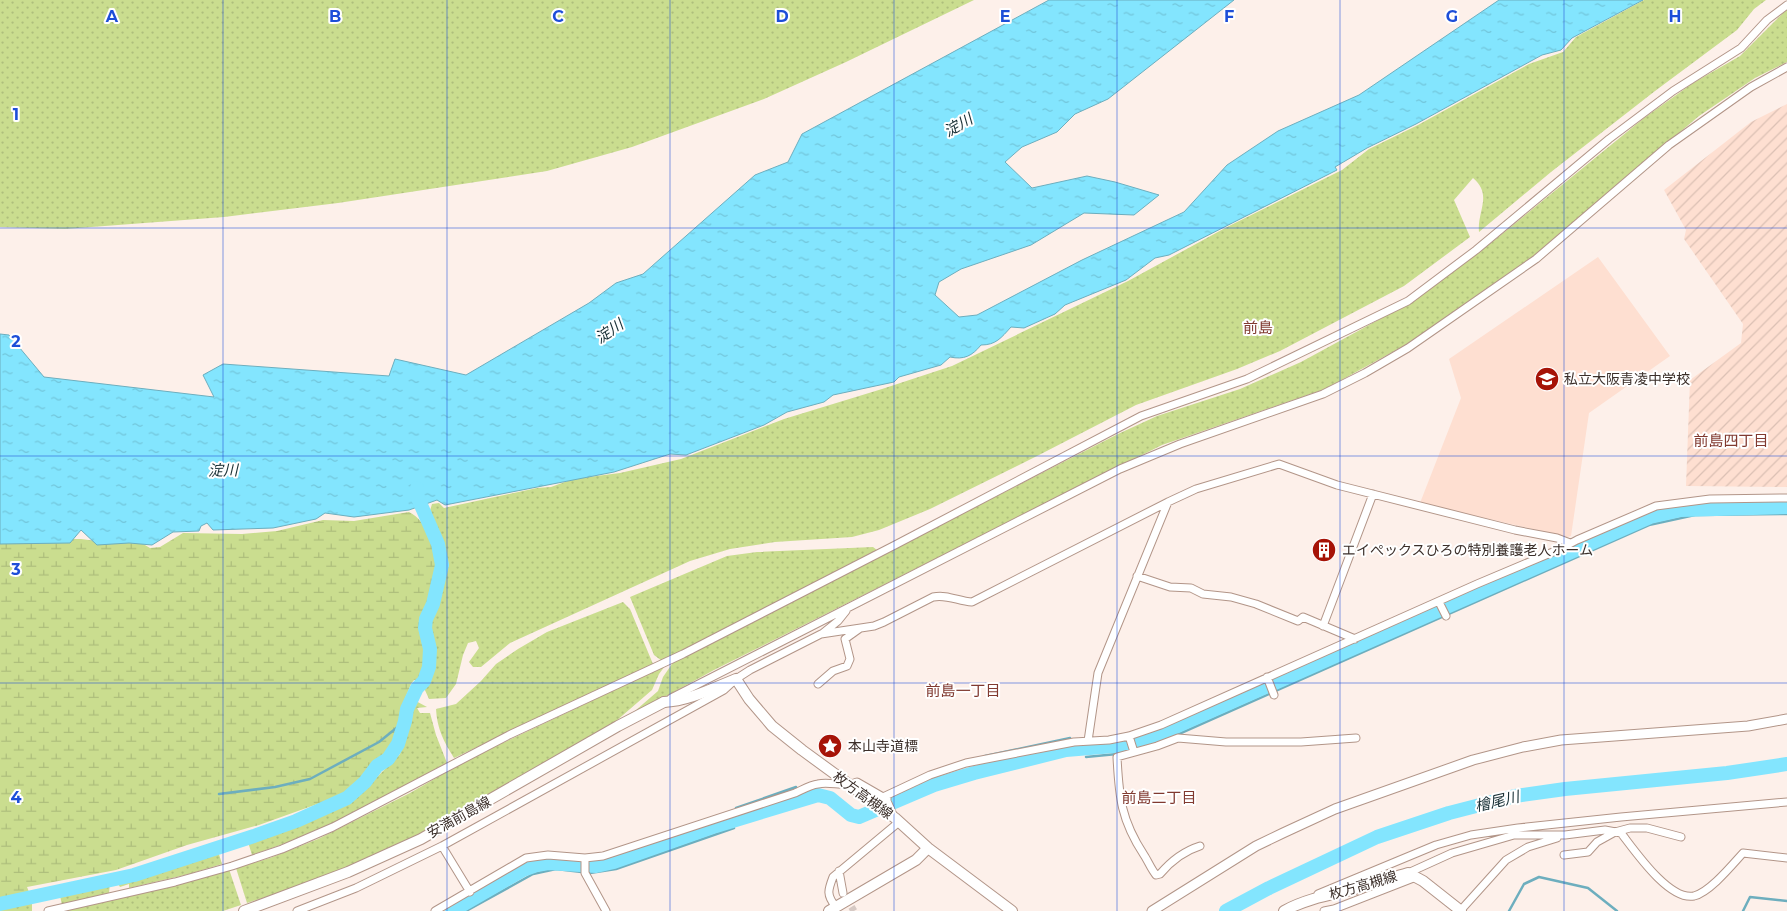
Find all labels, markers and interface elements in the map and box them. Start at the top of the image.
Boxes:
text: A [105,7,119,26]
text: B [329,7,341,26]
text: C [552,7,564,26]
text: D [775,7,789,26]
text: E [1000,7,1010,26]
text: F [1224,7,1234,26]
text: G [1446,7,1458,26]
text: H [1669,7,1681,26]
text: 1 [13,105,19,124]
water label: 淀川 [940,108,977,141]
water label: 淀川 [591,314,628,347]
district label: 前島 [1243,318,1273,337]
text: 2 [11,332,21,351]
school or university icon: 私立大阪青凌中学校 [1534,366,1560,392]
place label: 私立大阪青凌中学校 [1564,370,1690,388]
district label: 前島四丁目 [1693,431,1769,450]
water label: 淀川 [208,460,240,480]
building icon: エイぺックスひろの特別養護老人ホーム [1311,537,1337,563]
place label: エイぺックスひろの特別養護老人ホーム [1342,541,1593,559]
text: 3 [10,560,21,579]
district label: 前島一丁目 [925,681,1001,700]
place icon: 本山寺道標 [817,733,843,759]
place label: 本山寺道標 [848,737,918,755]
street label: 枚方高槻線 [829,767,897,823]
water label: 檜尾川 [1473,786,1523,815]
text: 4 [10,788,22,807]
district label: 前島二丁目 [1121,788,1197,807]
street label: 安満前島線 [424,792,494,842]
street label: 枚方高槻線 [1327,867,1399,903]

